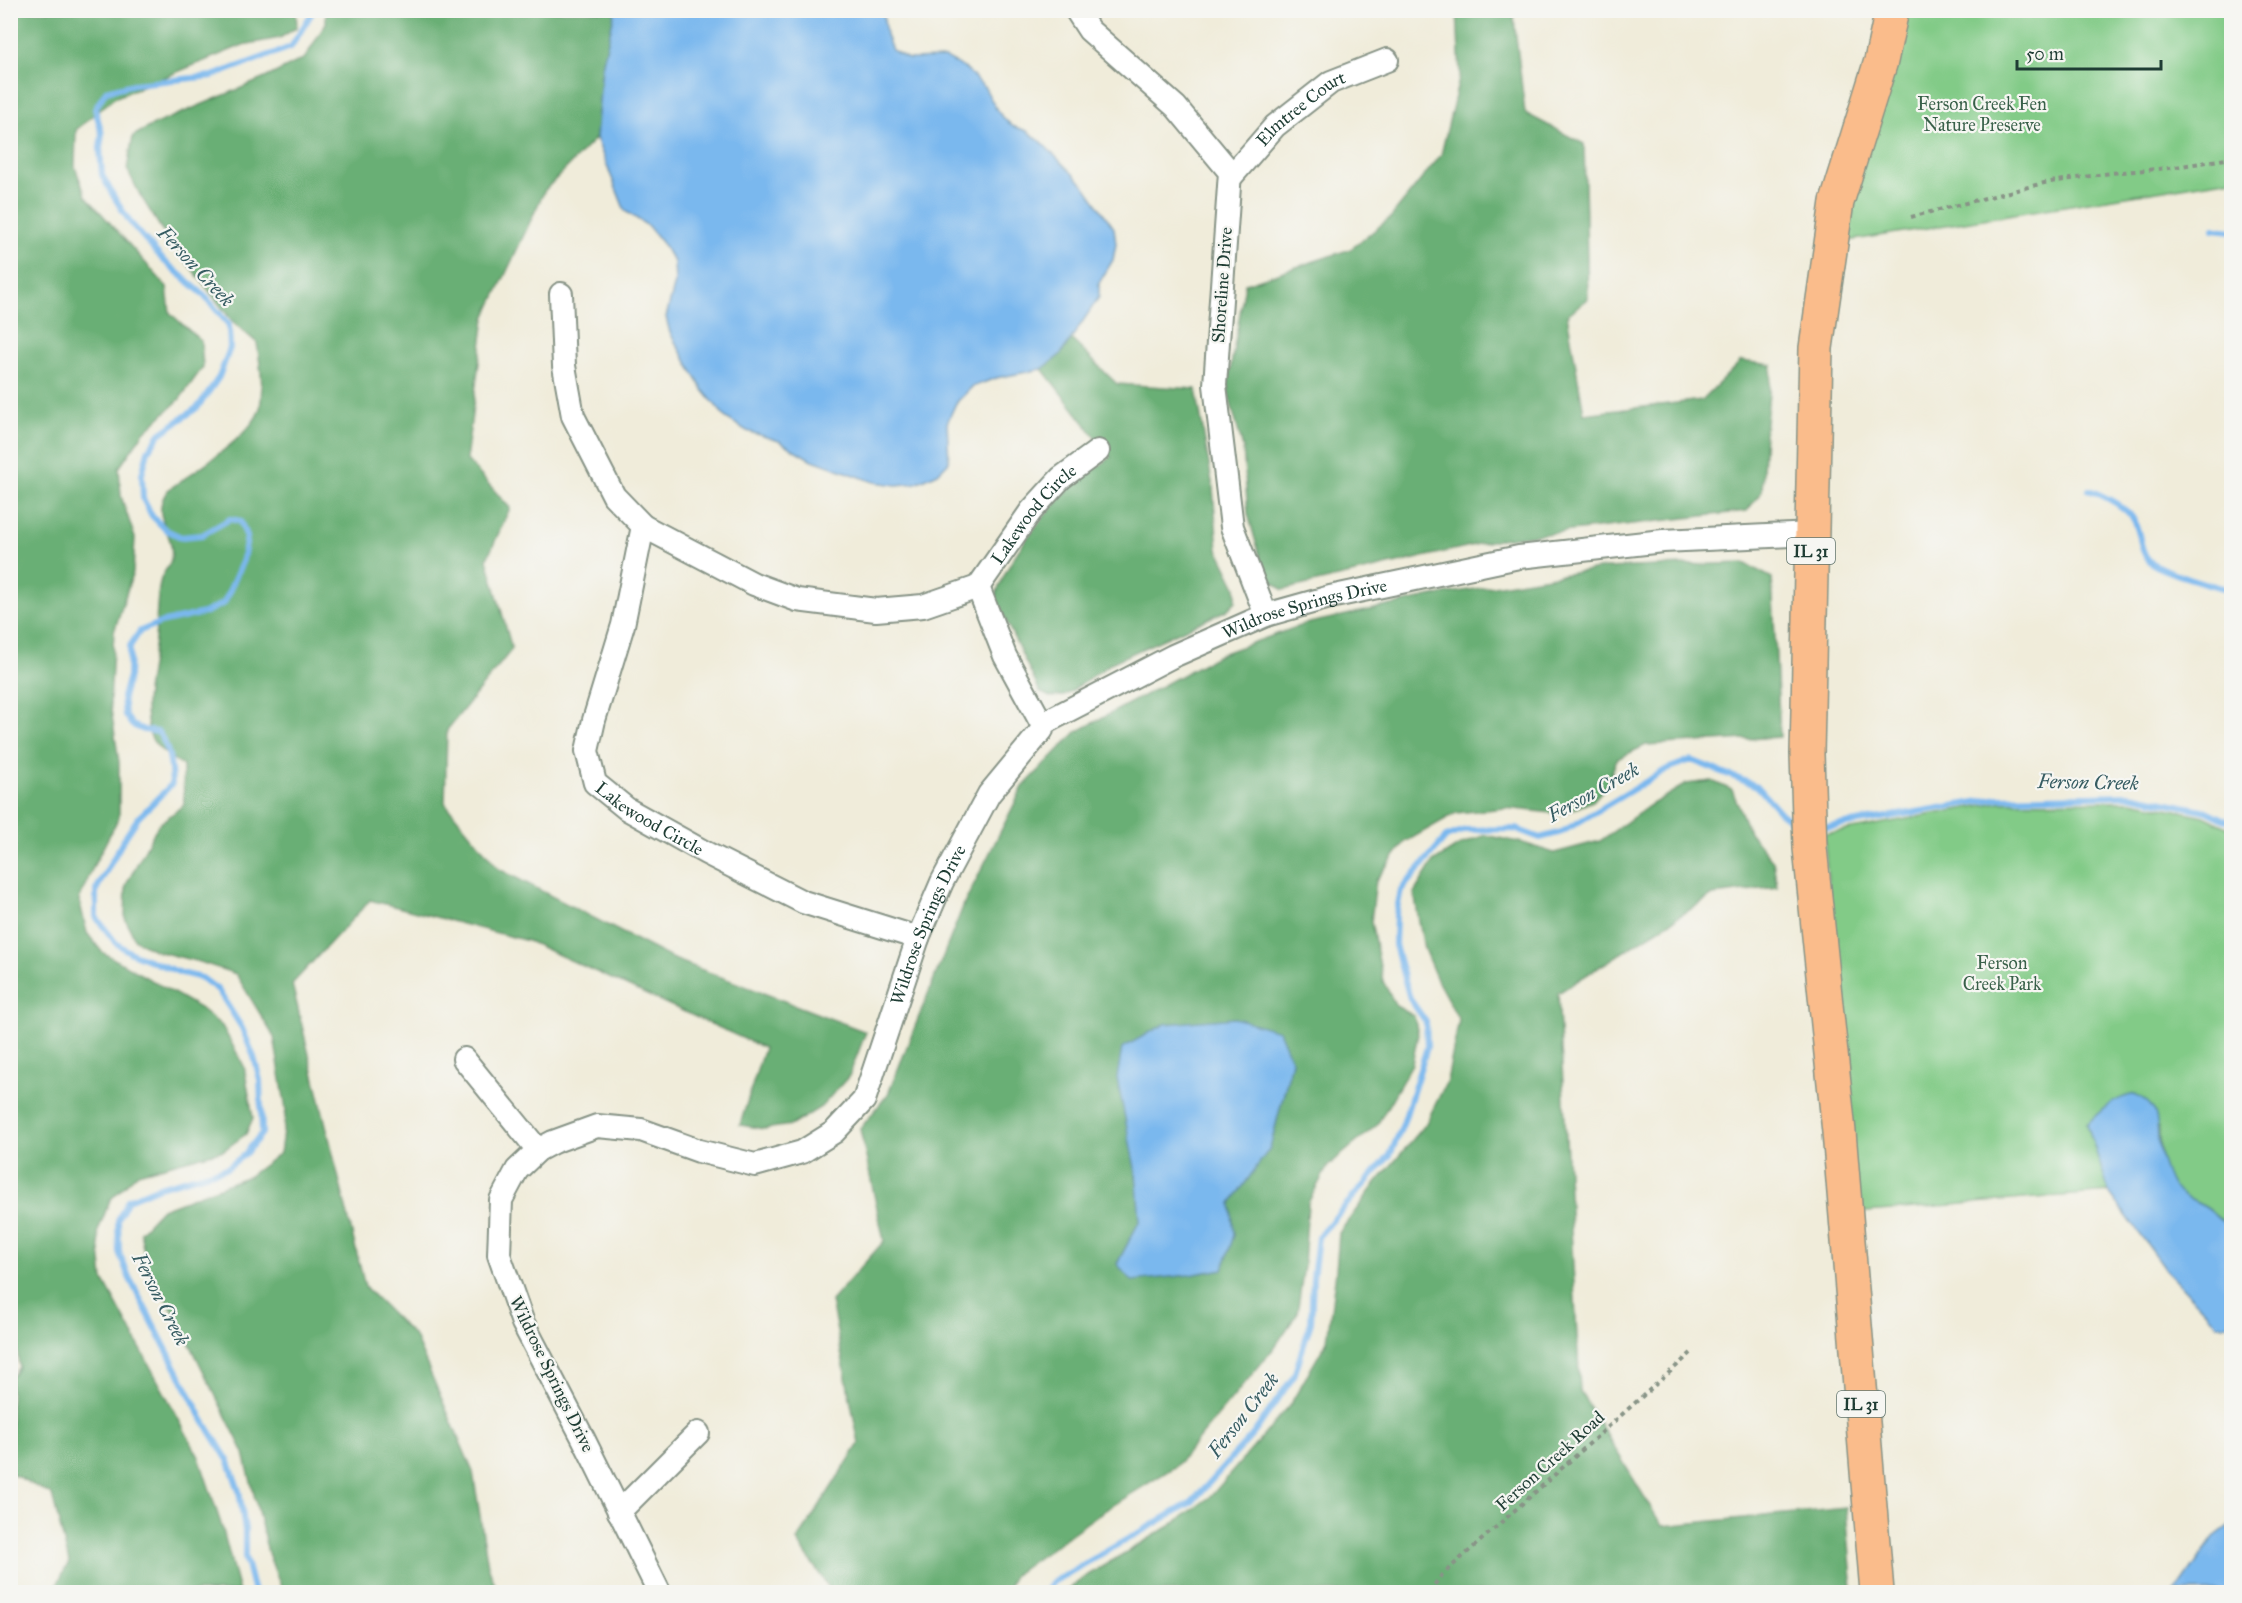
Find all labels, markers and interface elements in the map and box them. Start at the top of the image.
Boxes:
scale bar [2017,33,2161,71]
text: 50 m [2026,43,2064,65]
street label: Elmtree Court [1251,66,1349,151]
park label: Ferson Creek Fen Nature Preserve [1917,93,2047,136]
water label: Ferson Creek [152,220,239,311]
street label: Shoreline Drive [1207,226,1237,344]
street label: Lakewood Circle [986,459,1081,569]
road number: IL 31 [1787,538,1835,564]
street label: Wildrose Springs Drive [1219,574,1389,644]
water label: Ferson Creek [1542,757,1643,828]
water label: Ferson Creek [2036,769,2139,795]
street label: Lakewood Circle [591,777,707,860]
street label: Wildrose Springs Drive [886,841,971,1008]
park label: Ferson Creek Park [1963,952,2042,995]
water label: Ferson Creek [127,1247,195,1350]
street label: Wildrose Springs Drive [504,1292,599,1456]
water label: Ferson Creek [1202,1368,1284,1463]
road number: IL 31 [1837,1391,1885,1417]
street label: Ferson Creek Road [1491,1406,1609,1516]

